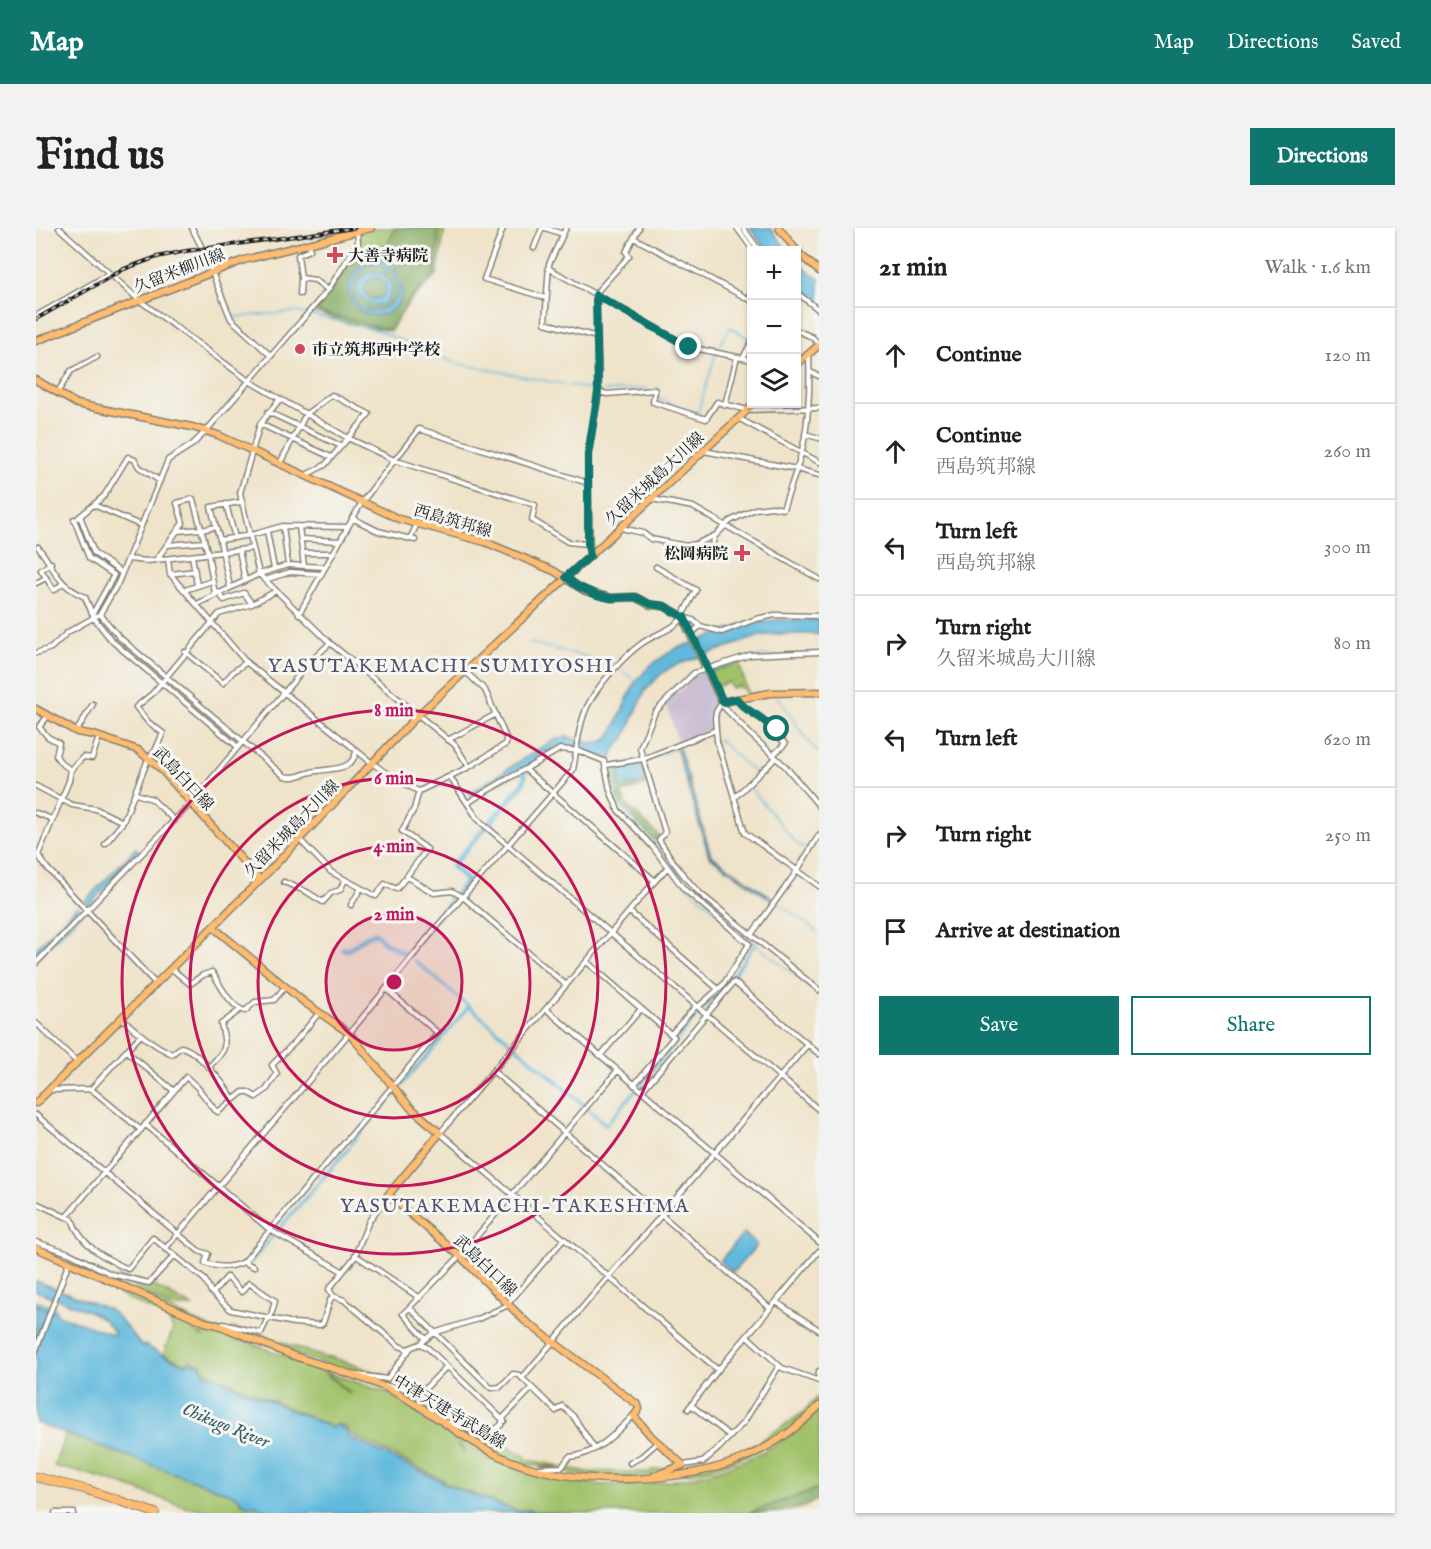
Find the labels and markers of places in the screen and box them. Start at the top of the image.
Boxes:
marker: 大善寺病院 [326,246,344,264]
place label: 大善寺病院 [348,247,428,267]
place label: 市立筑邦西中学校 [312,341,441,361]
marker: 市立筑邦西中学校 [293,342,307,356]
marker: 松岡病院 [733,544,751,562]
place label: 松岡病院 [664,545,728,565]
centre of rings [384,972,404,992]

